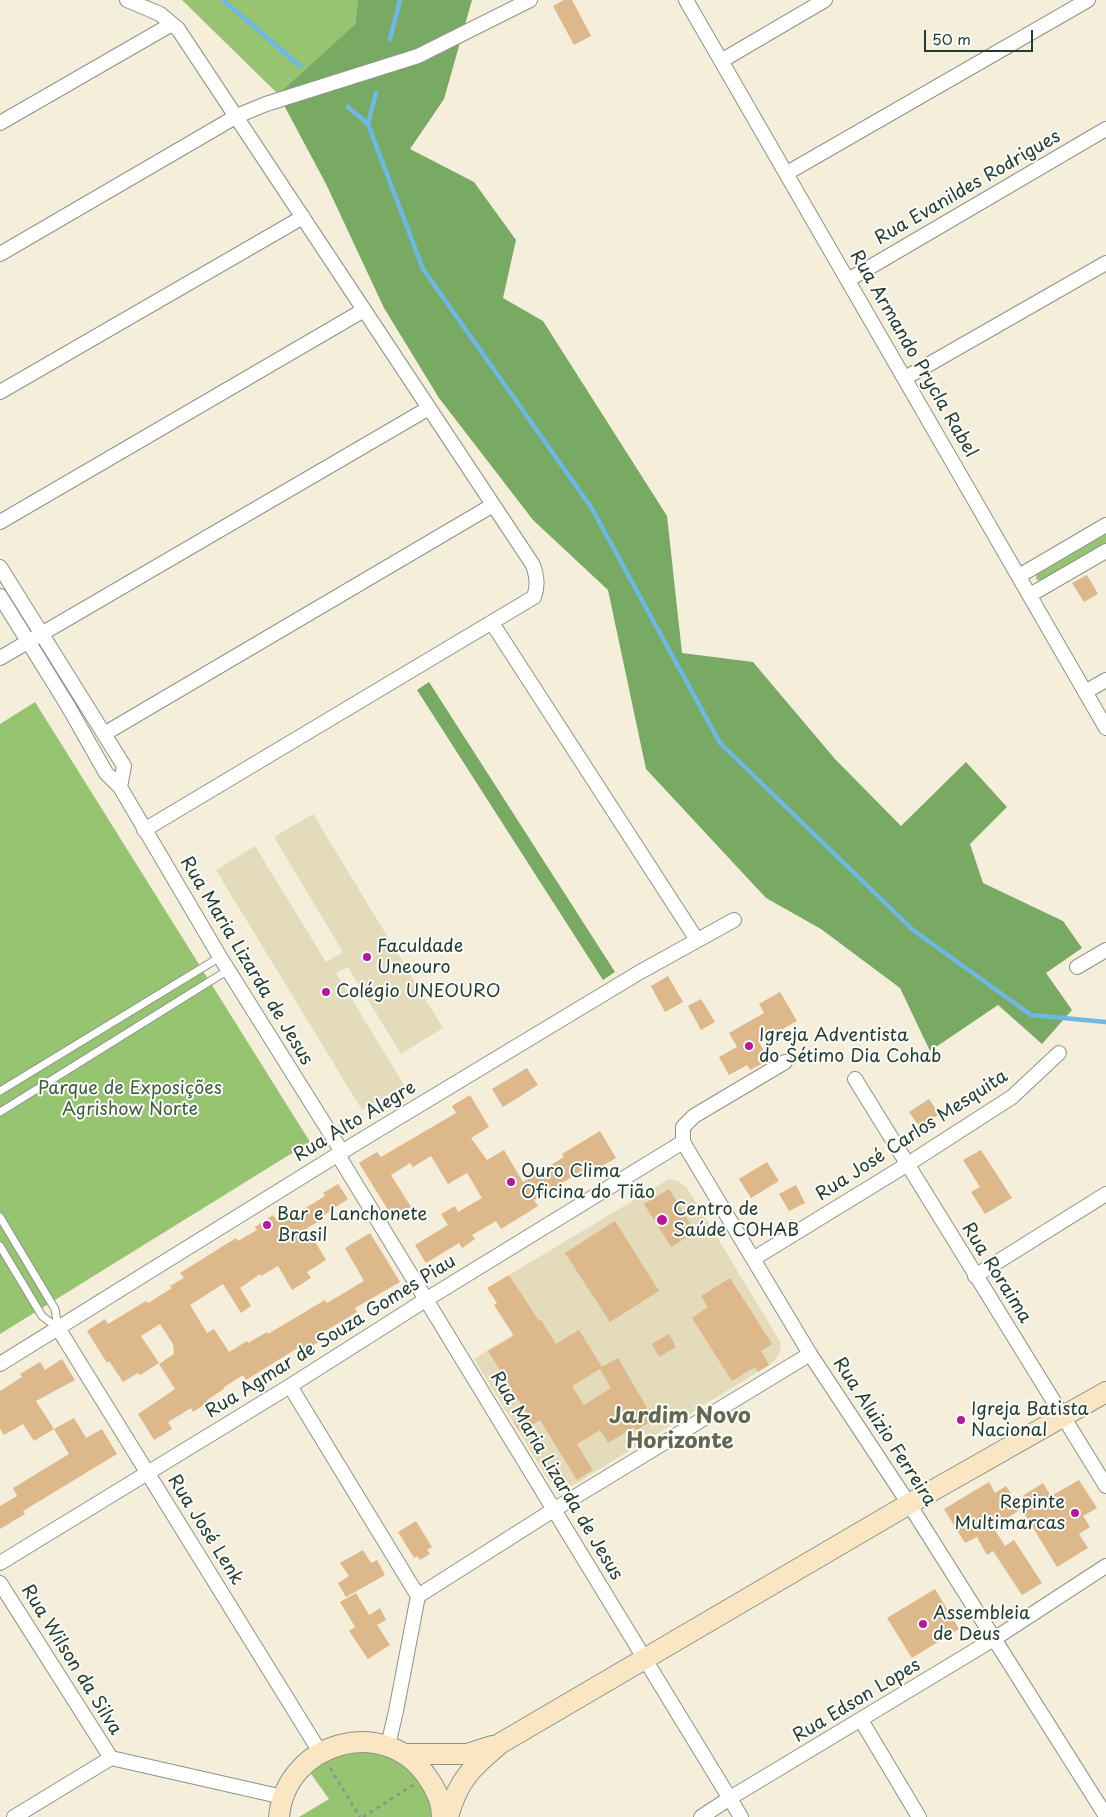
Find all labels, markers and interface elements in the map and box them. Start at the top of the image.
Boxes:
scale bar [926,20,1035,52]
text: 50 m [932,27,971,50]
street label: Rua Evanildes Rodrigues [871,126,1065,250]
street label: Rua Armando Prycla Rabel [845,247,981,461]
street label: Rua Maria Lizarda de Jesus [175,853,317,1069]
place label: Faculdade Uneouro [377,936,463,979]
marker: Faculdade Uneouro [361,951,373,963]
place label: Colégio UNEOURO [336,981,501,1003]
marker: Colégio UNEOURO [320,986,332,998]
place label: Igreja Adventista do Sétimo Dia Cohab [759,1025,941,1068]
marker: Igreja Adventista do Sétimo Dia Cohab [743,1040,755,1052]
street label: Rua José Carlos Mesquita [812,1066,1012,1206]
street label: Rua Alto Alegre [290,1077,420,1167]
park label: Parque de Exposições Agrishow Norte [38,1078,222,1120]
place label: Ouro Clima Oficina do Tião [521,1161,655,1204]
marker: Ouro Clima Oficina do Tião [505,1176,517,1188]
place label: Centro de Saúde COHAB [673,1199,799,1242]
place label: Bar e Lanchonete Brasil [277,1204,427,1246]
marker: Centro de Saúde COHAB [655,1213,669,1227]
marker: Bar e Lanchonete Brasil [261,1219,273,1231]
street label: Rua Roraima [957,1219,1035,1327]
street label: Rua Agmar de Souza Gomes Piau [202,1251,460,1423]
street label: Rua Aluizio Ferreira [828,1354,940,1510]
street label: Rua Maria Lizarda de Jesus [485,1368,627,1584]
place label: Igreja Batista Nacional [971,1399,1089,1442]
district label: Jardim Novo Horizonte [609,1404,751,1455]
marker: Igreja Batista Nacional [955,1414,967,1426]
street label: Rua José Lenk [163,1471,247,1589]
place label: Repinte Multimarcas [955,1492,1065,1535]
marker: Repinte Multimarcas [1069,1507,1081,1519]
street label: Rua Wilson da Silva [16,1581,126,1739]
place label: Assembleia de Deus [933,1603,1030,1646]
marker: Assembleia de Deus [917,1618,929,1630]
street label: Rua Edson Lopes [789,1654,925,1748]

